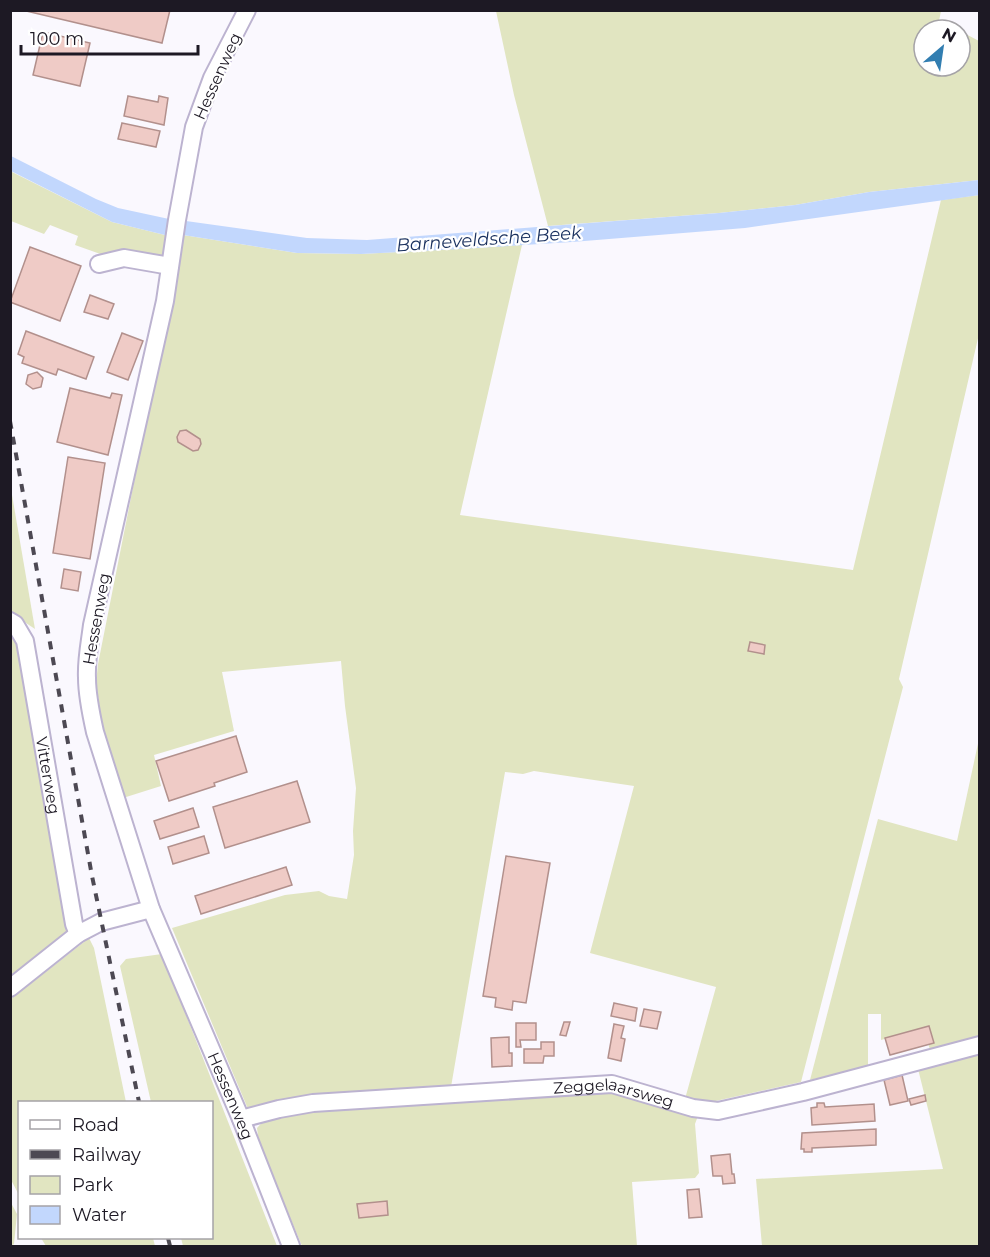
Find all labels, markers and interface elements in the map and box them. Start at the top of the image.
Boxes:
scale bar [21,18,198,56]
north arrow [912,18,972,78]
text: N [939,24,959,47]
text: 100 m [30,28,84,50]
street label: Hessenweg [190,30,245,123]
water label: Barneveldsche Beek [396,221,584,256]
street label: Hessenweg [79,572,114,667]
street label: Vitterweg [32,735,64,816]
street label: Hessenweg [203,1049,257,1142]
street label: Zeggelaarsweg [553,1074,676,1112]
legend [18,1101,213,1239]
text: Road [72,1114,119,1136]
text: Railway [72,1144,141,1166]
text: Park [72,1174,113,1196]
text: Water [72,1204,127,1226]

